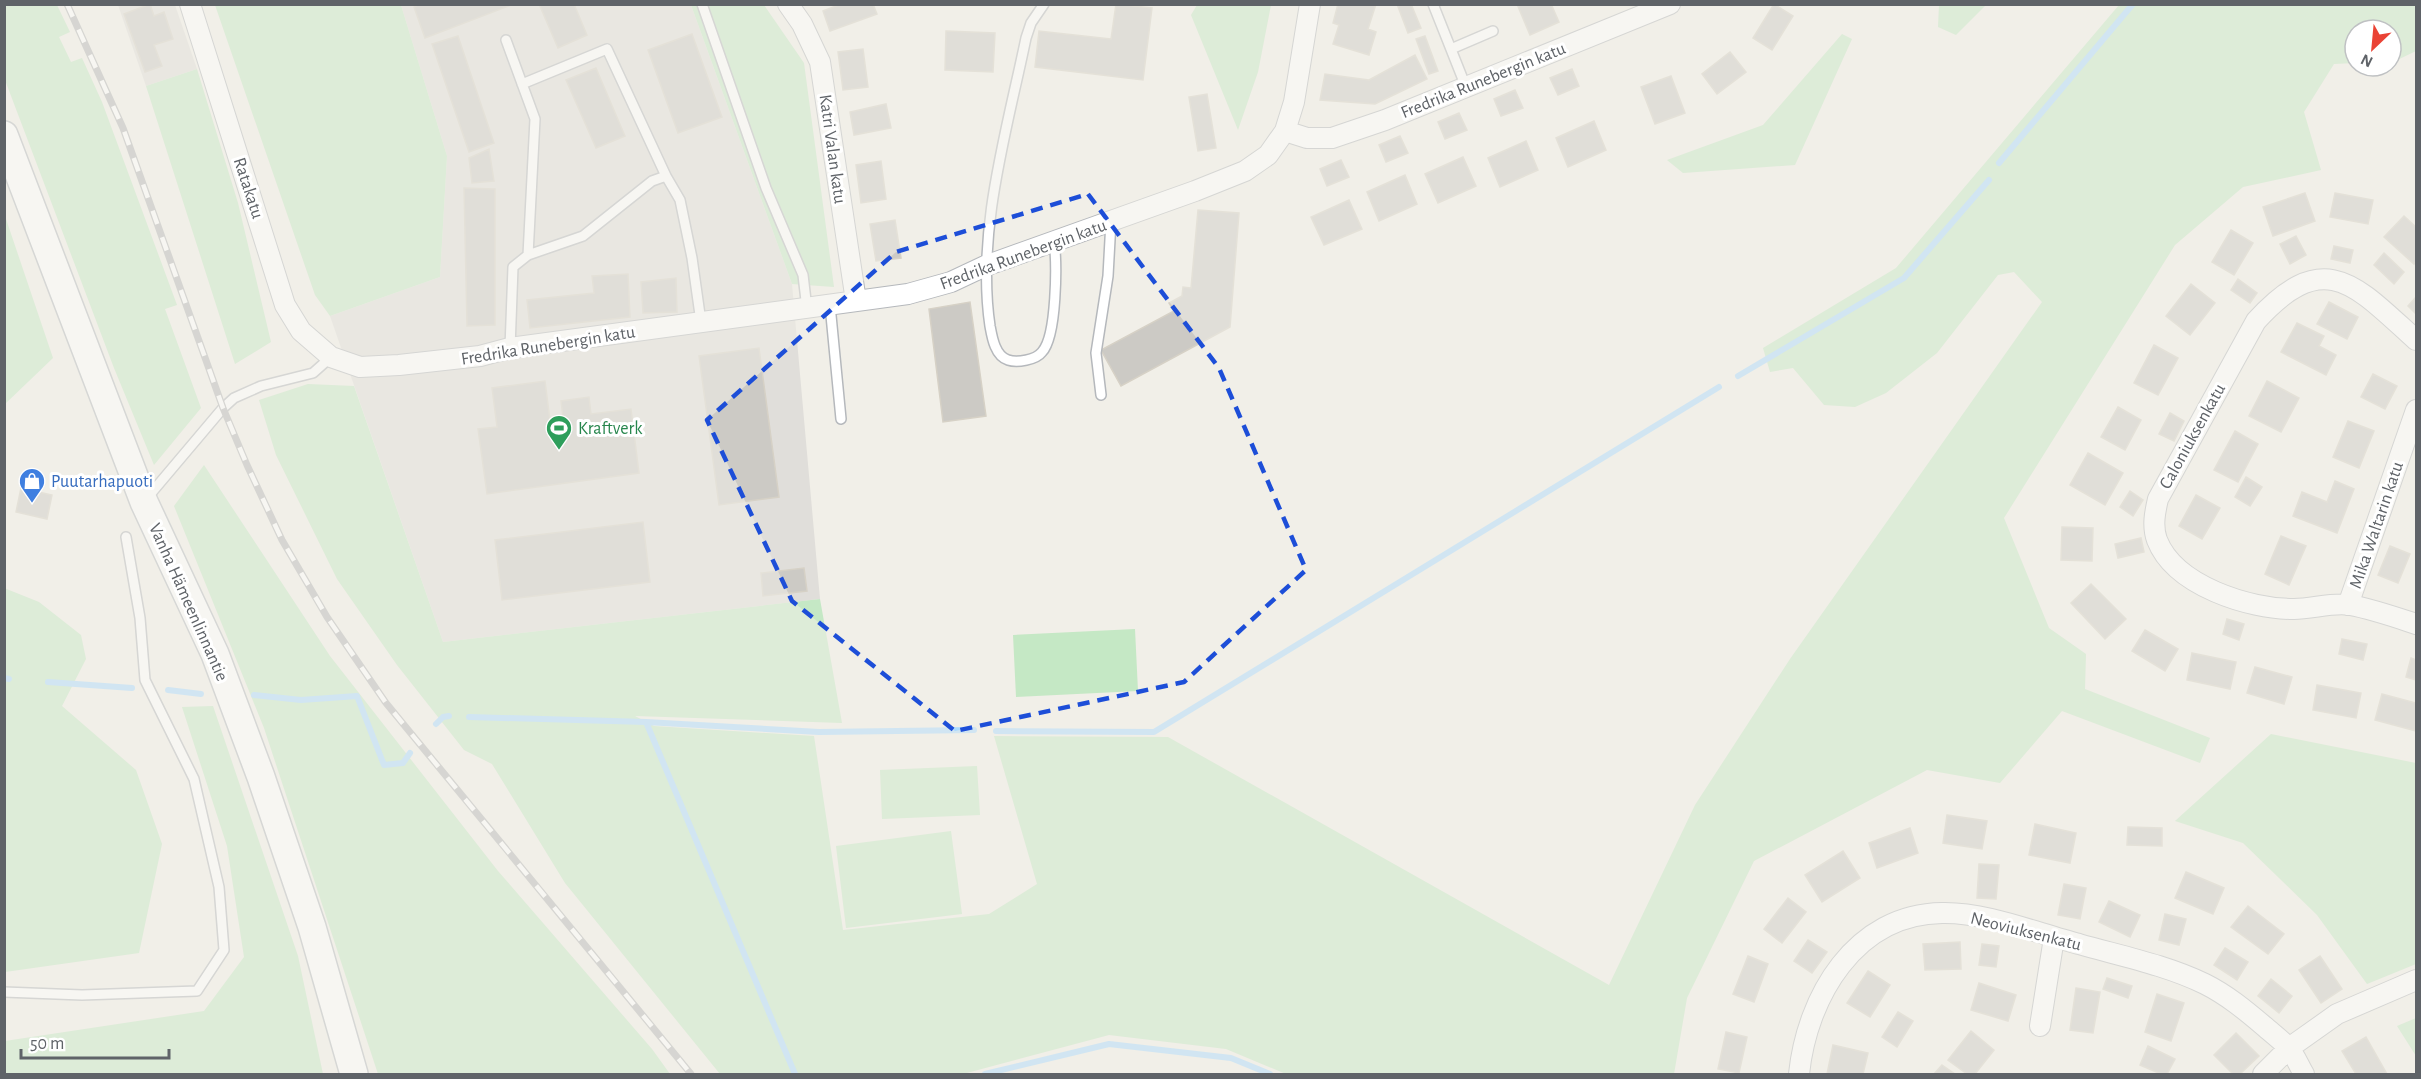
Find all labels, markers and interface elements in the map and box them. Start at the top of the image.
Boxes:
north arrow [2343,18,2403,78]
street label: Fredrika Runebergin katu [1398,40,1568,122]
text: N [2358,51,2375,70]
street label: Katri Valan katu [815,93,849,205]
street label: Ratakatu [230,156,266,221]
street label: Fredrika Runebergin katu [938,216,1109,293]
street label: Fredrika Runebergin katu [460,323,636,369]
street label: Caloniuksenkatu [2157,381,2229,492]
sports icon: Kraftverk [544,413,574,451]
place label: Kraftverk [578,420,643,438]
street label: Mika Waltarin katu [2347,460,2407,591]
shop icon: Puutarhapuoti [17,466,47,504]
place label: Puutarhapuoti [51,473,153,491]
street label: Vanha Hämeenlinnantie [145,521,231,684]
street label: Neoviuksenkatu [1969,910,2083,954]
scale bar [21,1022,170,1060]
text: 50 m [30,1035,64,1053]

